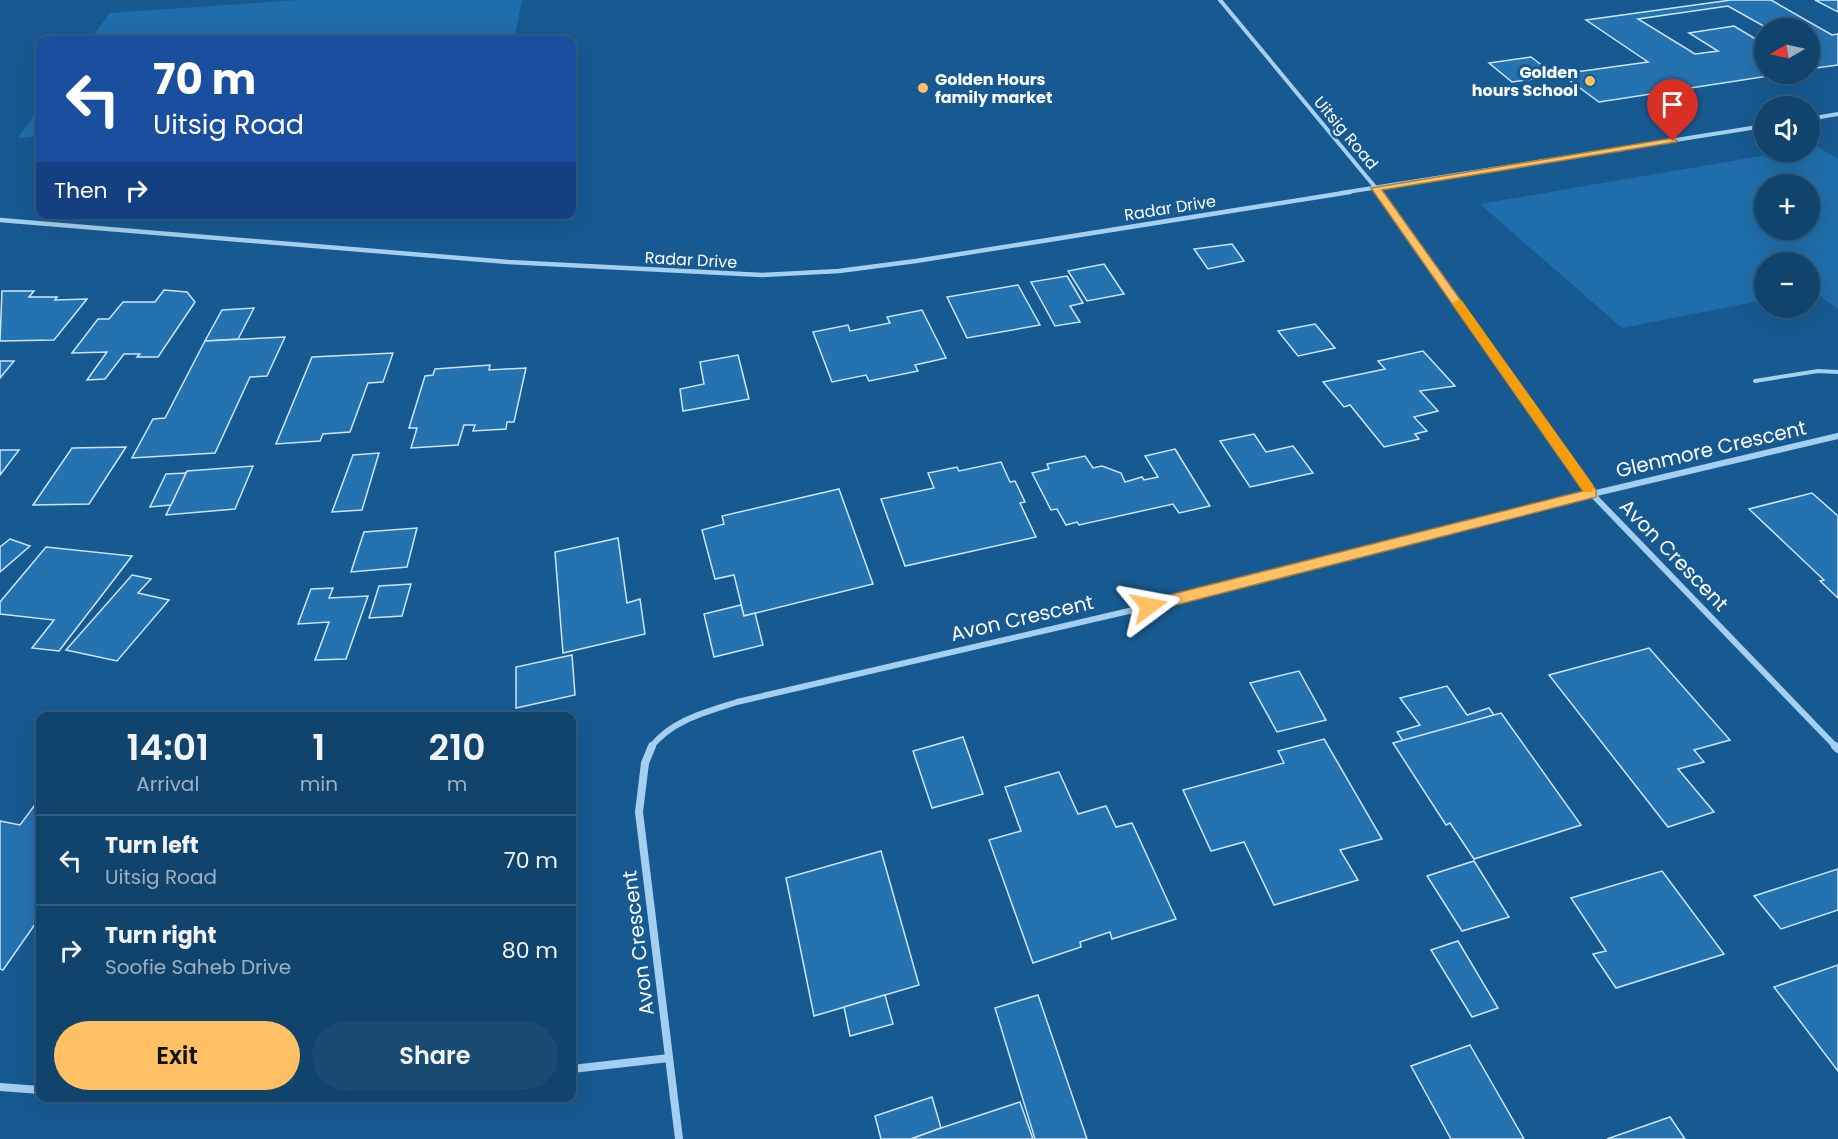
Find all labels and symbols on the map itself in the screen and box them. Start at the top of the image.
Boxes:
north arrow [1754,18,1820,84]
place label: Golden hours School [1472,61,1578,102]
place label: Golden Hours family market [935,68,1052,109]
marker: Golden hours School [1583,74,1597,88]
pin [1647,79,1698,141]
marker: Golden Hours family market [916,81,930,95]
street label: Uitsig Road [1308,91,1384,175]
street label: Radar Drive [1123,189,1218,227]
street label: Radar Drive [644,246,738,274]
street label: Glenmore Crescent [1613,413,1809,485]
street label: Avon Crescent [1613,493,1735,617]
position arrow [1117,574,1181,638]
street label: Avon Crescent [948,588,1096,648]
street label: Avon Crescent [615,869,661,1017]

